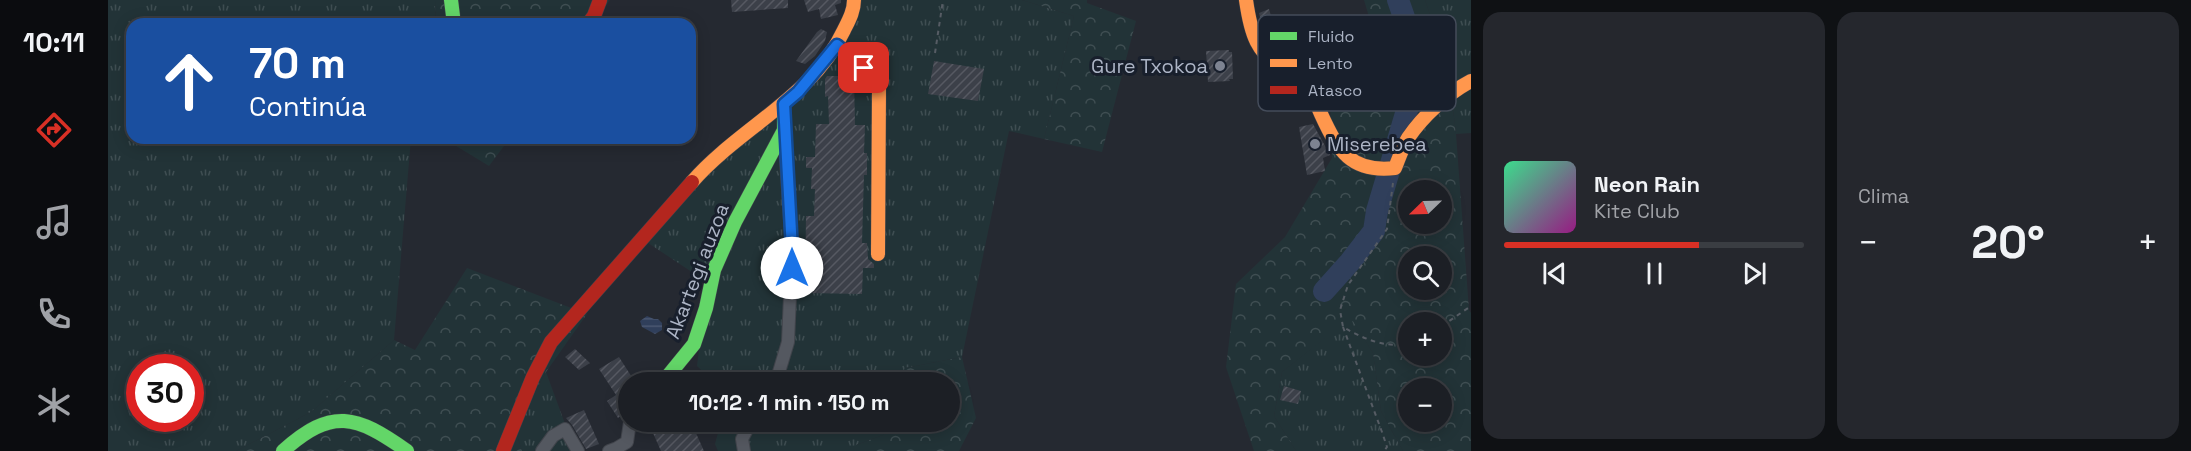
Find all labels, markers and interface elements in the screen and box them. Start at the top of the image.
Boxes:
legend [1258,15,1456,111]
text: 10:11 [23,25,85,60]
text: Fluido [1308,26,1354,47]
text: 70 m [249,37,346,90]
icon: ahead [150,42,228,120]
pin [838,42,889,93]
icon: arrive [847,51,880,84]
place label: Gure Txokoa [1091,53,1208,79]
text: Lento [1308,53,1353,74]
marker: Gure Txokoa [1213,59,1227,73]
text: Atasco [1308,80,1362,101]
text: Continúa [249,89,367,124]
icon: directions [33,109,75,151]
place label: Miserebea [1327,131,1427,157]
marker: Miserebea [1308,137,1322,151]
text: Neon Rain [1594,170,1700,198]
north arrow [1398,180,1452,234]
map controls [1398,180,1452,432]
text: Clima [1858,183,1909,209]
text: Kite Club [1594,198,1680,224]
street label: Akartegi auzoa [659,200,735,342]
icon: music [33,201,75,243]
text: 20° [1971,214,2045,271]
text: − [1858,222,1878,264]
text: + [2138,222,2158,264]
position arrow [760,236,824,300]
button: search [1398,246,1452,300]
icon: previous [1538,257,1571,290]
icon: pause [1638,257,1671,290]
icon: next [1738,257,1771,290]
icon: phone [33,293,75,335]
button: + [1398,312,1452,366]
speed limit sign: 30 [126,354,204,432]
button: − [1398,378,1452,432]
icon: climate [33,384,75,426]
text: 10:12 · 1 min · 150 m [688,388,890,416]

